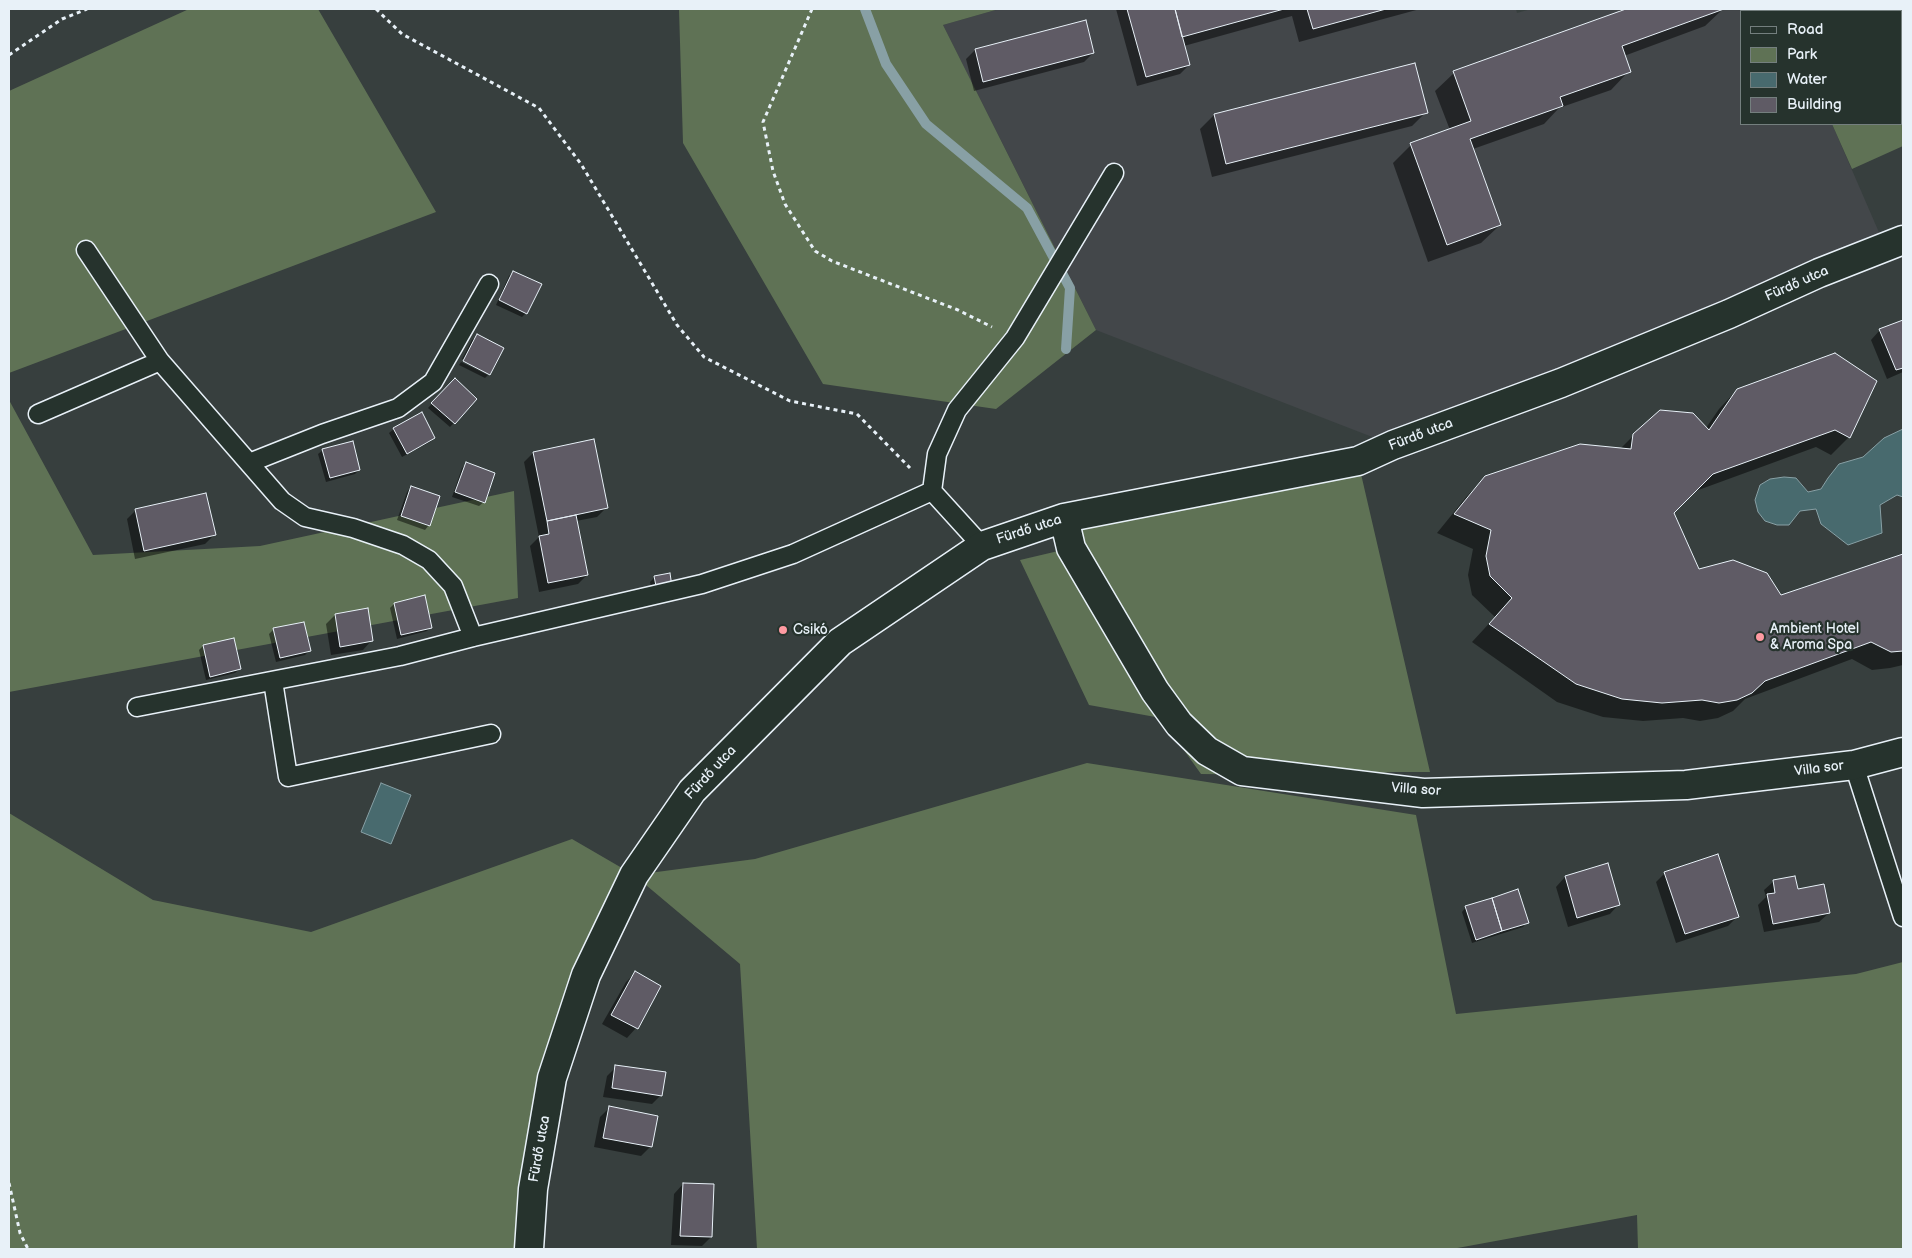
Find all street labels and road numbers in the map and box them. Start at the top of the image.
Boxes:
street label: Fürdő utca [1763,263,1831,305]
street label: Fürdő utca [1386,415,1456,455]
street label: Fürdő utca [994,512,1064,548]
street label: Fürdő utca [682,743,740,803]
street label: Villa sor [1793,758,1845,780]
street label: Villa sor [1391,780,1441,800]
street label: Fürdő utca [526,1114,554,1184]

